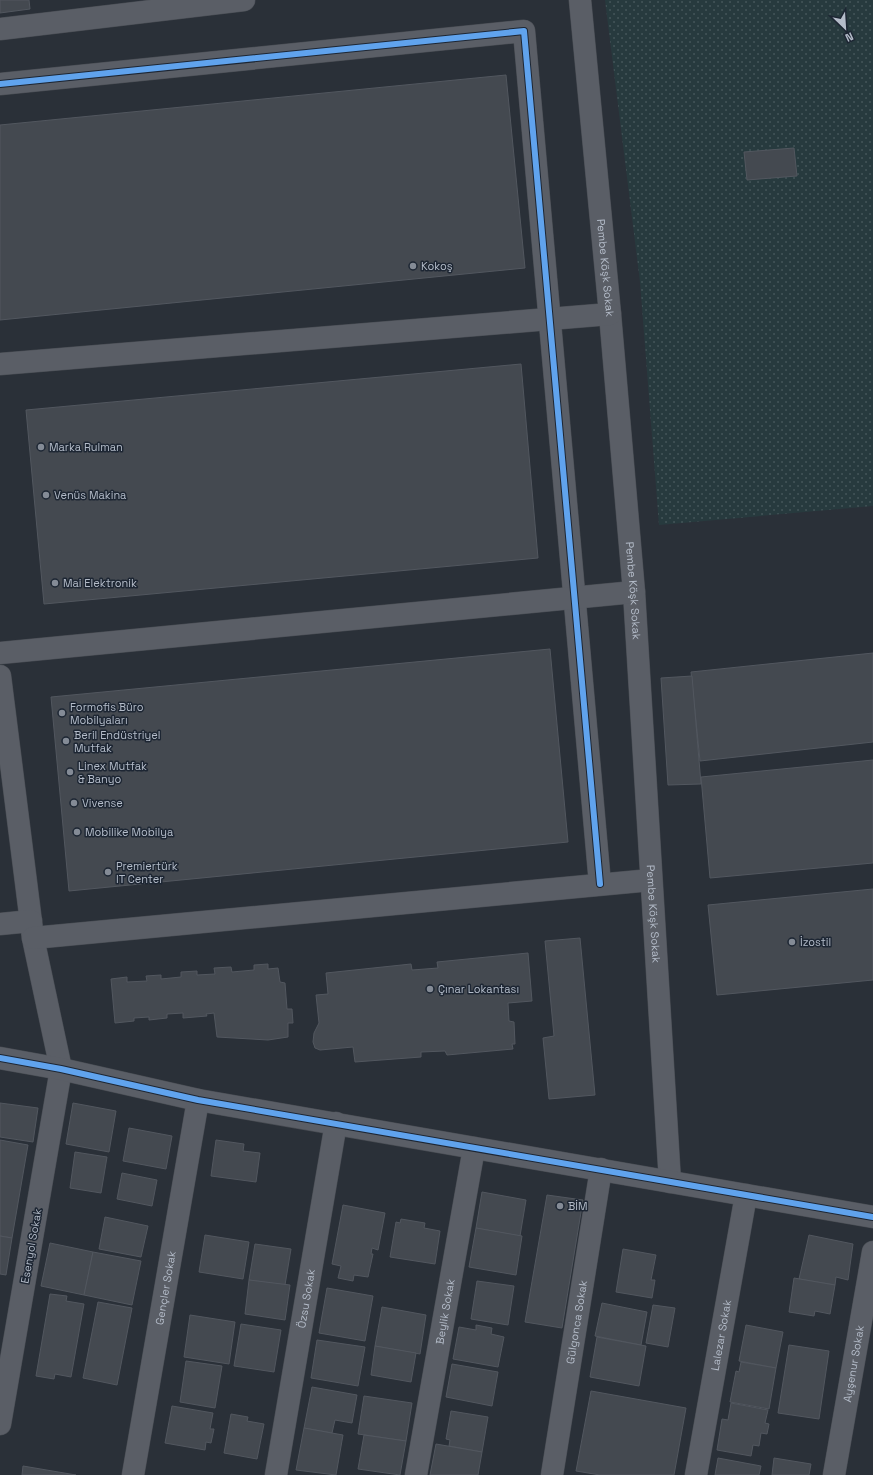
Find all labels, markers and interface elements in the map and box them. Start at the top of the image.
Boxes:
north arrow [825,8,865,48]
text: N [843,29,856,45]
street label: Pembe Köşk Sokak [594,218,617,317]
place label: Kokoş [421,259,453,273]
marker: Kokoş [408,261,418,271]
place label: Marka Rulman [49,440,123,454]
marker: Marka Rulman [36,442,46,452]
place label: Venüs Makina [54,488,127,502]
marker: Venüs Makina [41,490,51,500]
street label: Pembe Köşk Sokak [623,541,644,640]
place label: Mai Elektronik [63,576,137,590]
marker: Mai Elektronik [50,578,60,588]
place label: Formofis Büro Mobilyaları [70,700,144,727]
marker: Formofis Büro Mobilyaları [57,708,67,718]
place label: Beril Endüstriyel Mutfak [74,728,160,755]
marker: Beril Endüstriyel Mutfak [61,736,71,746]
place label: Linex Mutfak & Banyo [78,759,147,786]
marker: Linex Mutfak & Banyo [65,767,75,777]
place label: Vivense [82,796,123,810]
marker: Vivense [69,798,79,808]
place label: Mobilike Mobilya [85,825,174,839]
marker: Mobilike Mobilya [72,827,82,837]
place label: Premiertürk IT Center [116,859,178,886]
street label: Pembe Köşk Sokak [644,864,664,964]
marker: Premiertürk IT Center [103,867,113,877]
place label: İzostil [800,935,831,949]
marker: İzostil [787,937,797,947]
place label: Çınar Lokantası [438,982,519,996]
marker: Çınar Lokantası [425,984,435,994]
place label: BİM [568,1199,587,1213]
marker: BİM [555,1201,565,1211]
street label: Esenyol Sokak [18,1207,44,1285]
street label: Gençler Sokak [152,1250,179,1326]
street label: Özsu Sokak [293,1268,318,1329]
street label: Beylik Sokak [432,1278,458,1345]
street label: Gülgonca Sokak [563,1279,590,1365]
street label: Lalezar Sokak [708,1298,734,1372]
street label: Ayşenur Sokak [840,1324,867,1403]

